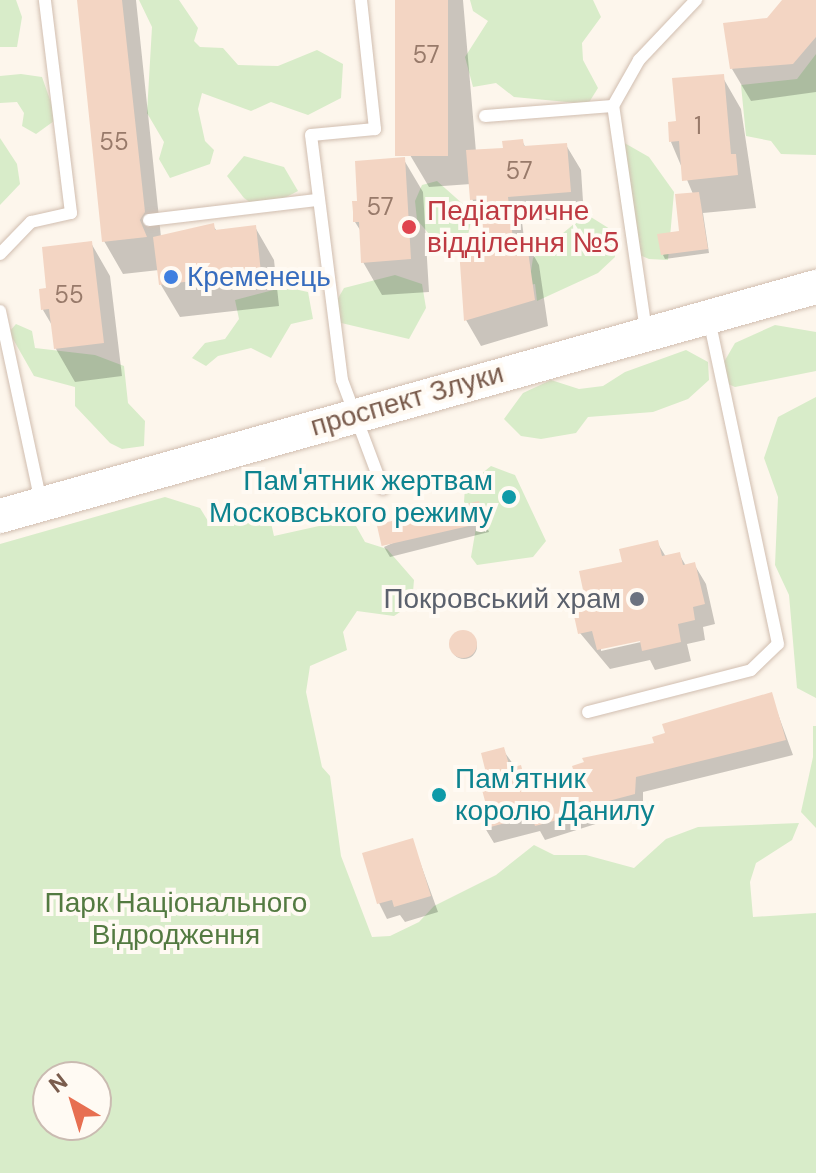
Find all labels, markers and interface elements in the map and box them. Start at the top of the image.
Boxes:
house number: 57 [412,41,440,69]
house number: 1 [694,112,702,140]
house number: 55 [99,128,129,156]
house number: 57 [505,157,533,185]
house number: 57 [366,193,394,221]
place label: Педіатричне відділення №5 [427,194,620,260]
marker: Педіатричне відділення №5 [398,216,420,238]
place label: Кременець [187,260,331,294]
marker: Кременець [162,268,180,286]
house number: 55 [54,281,84,309]
street label: проспект Злуки [307,356,507,444]
place label: Пам'ятник жертвам Московського режиму [209,464,493,530]
marker: Пам'ятник жертвам Московського режиму [500,488,518,506]
place label: Покровський храм [383,582,621,616]
marker: Покровський храм [628,590,646,608]
place label: Пам'ятник королю Данилу [455,762,654,828]
marker: Пам'ятник королю Данилу [430,786,448,804]
park label: Парк Національного Відродження [45,886,307,952]
north arrow [32,1061,112,1141]
text: N [43,1067,73,1100]

